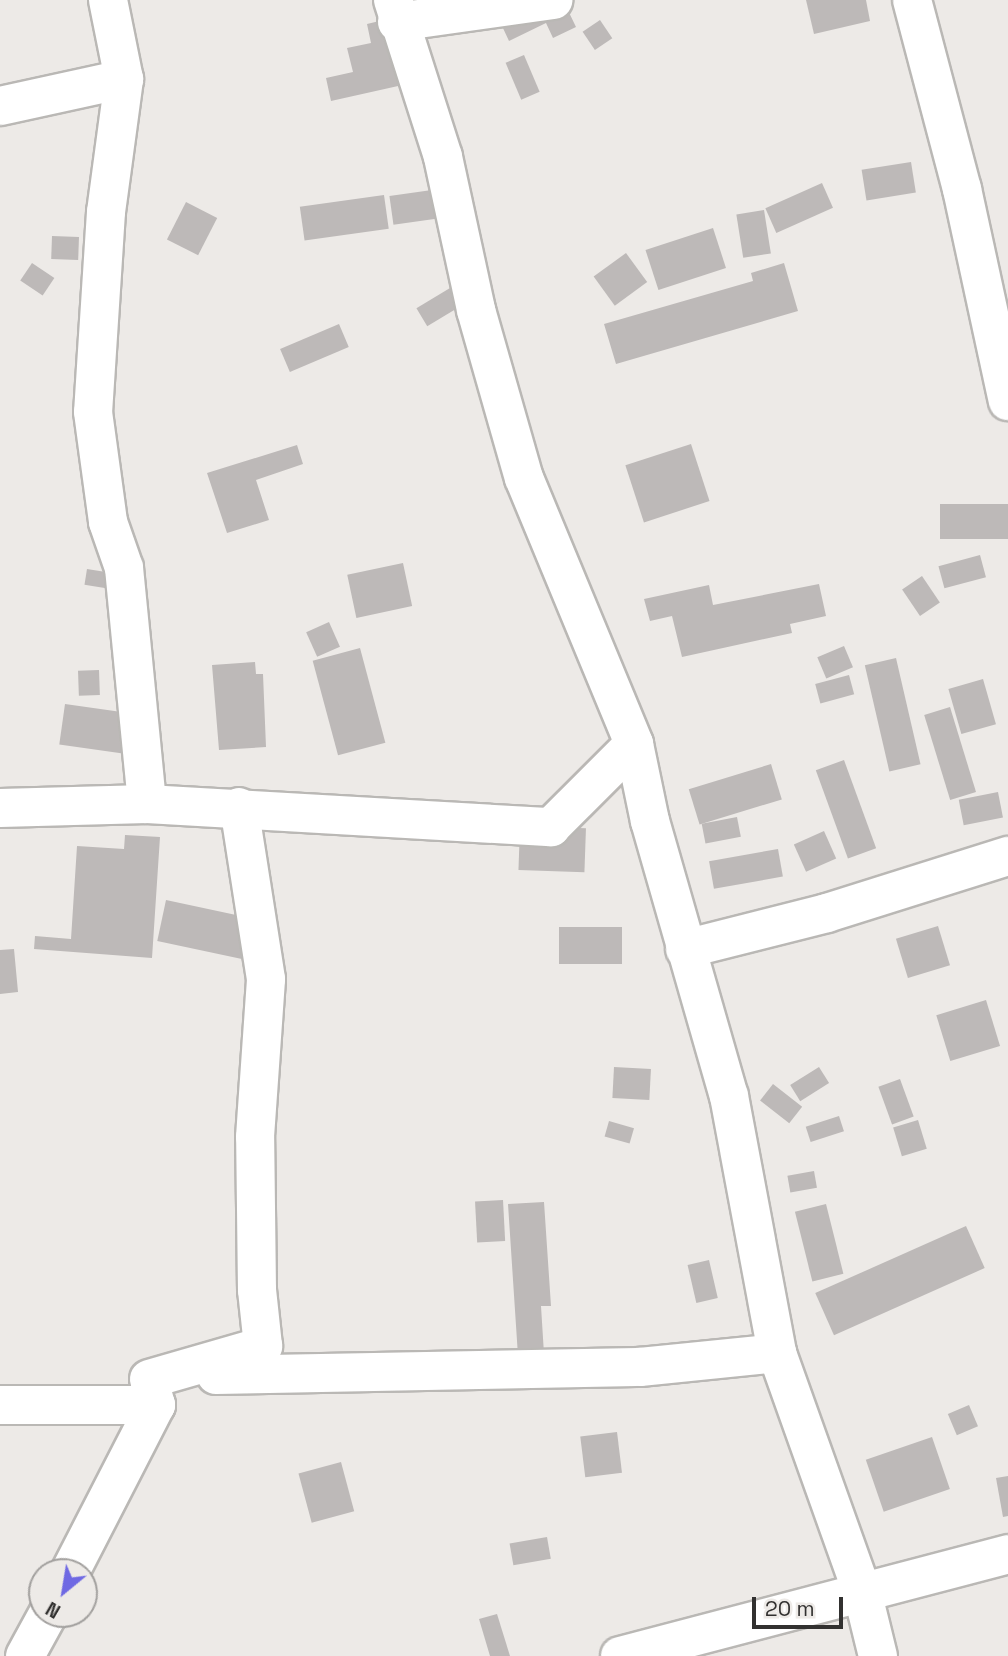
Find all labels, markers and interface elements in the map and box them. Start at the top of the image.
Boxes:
north arrow [28,1558,98,1628]
scale bar [756,1582,847,1626]
text: 20 m [765,1595,815,1622]
text: N [41,1596,65,1624]

